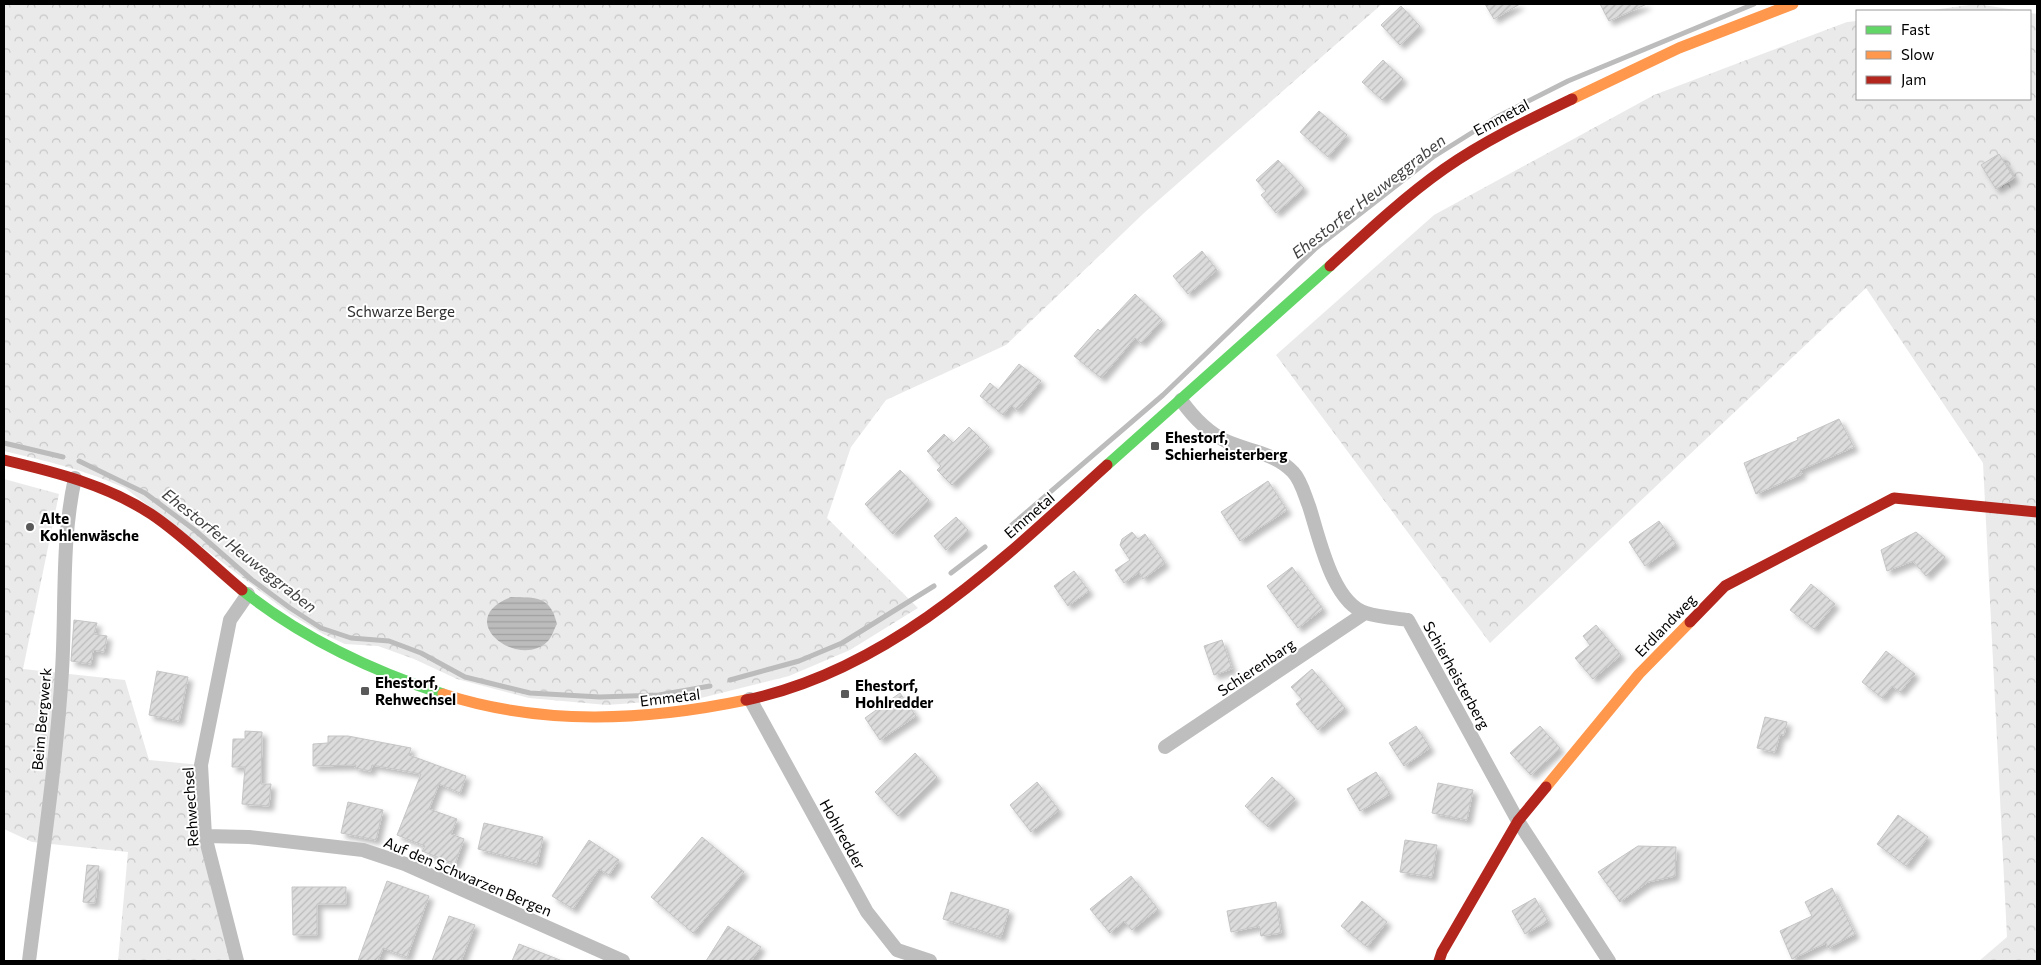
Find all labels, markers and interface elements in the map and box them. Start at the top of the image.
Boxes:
legend [1856,10,2031,100]
text: Fast [1901,20,1930,38]
text: Slow [1901,45,1934,63]
text: Jam [1901,70,1926,88]
street label: Emmetal [1470,95,1532,139]
water label: Ehestorfer Heuweggraben [1287,130,1449,262]
park label: Schwarze Berge [347,302,455,320]
place label: Ehestorf, Schierheisterberg [1165,428,1287,463]
marker: Ehestorf, Schierheisterberg [1149,440,1161,452]
water label: Ehestorfer Heuweggraben [159,484,321,616]
street label: Emmetal [1000,488,1058,542]
place label: Alte Kohlenwäsche [40,509,139,544]
marker: Alte Kohlenwäsche [24,521,36,533]
street label: Erdlandweg [1631,590,1699,660]
street label: Schierheisterberg [1420,618,1494,732]
street label: Schierenbarg [1214,634,1298,700]
street label: Beim Bergwerk [28,667,54,771]
place label: Ehestorf, Rehwechsel [375,673,456,708]
place label: Ehestorf, Hohlredder [855,676,934,711]
street label: Emmetal [639,684,701,710]
marker: Ehestorf, Rehwechsel [359,685,371,697]
marker: Ehestorf, Hohlredder [839,688,851,700]
street label: Rehwechsel [178,766,202,848]
street label: Hohlredder [816,796,870,872]
street label: Auf den Schwarzen Bergen [381,832,555,920]

